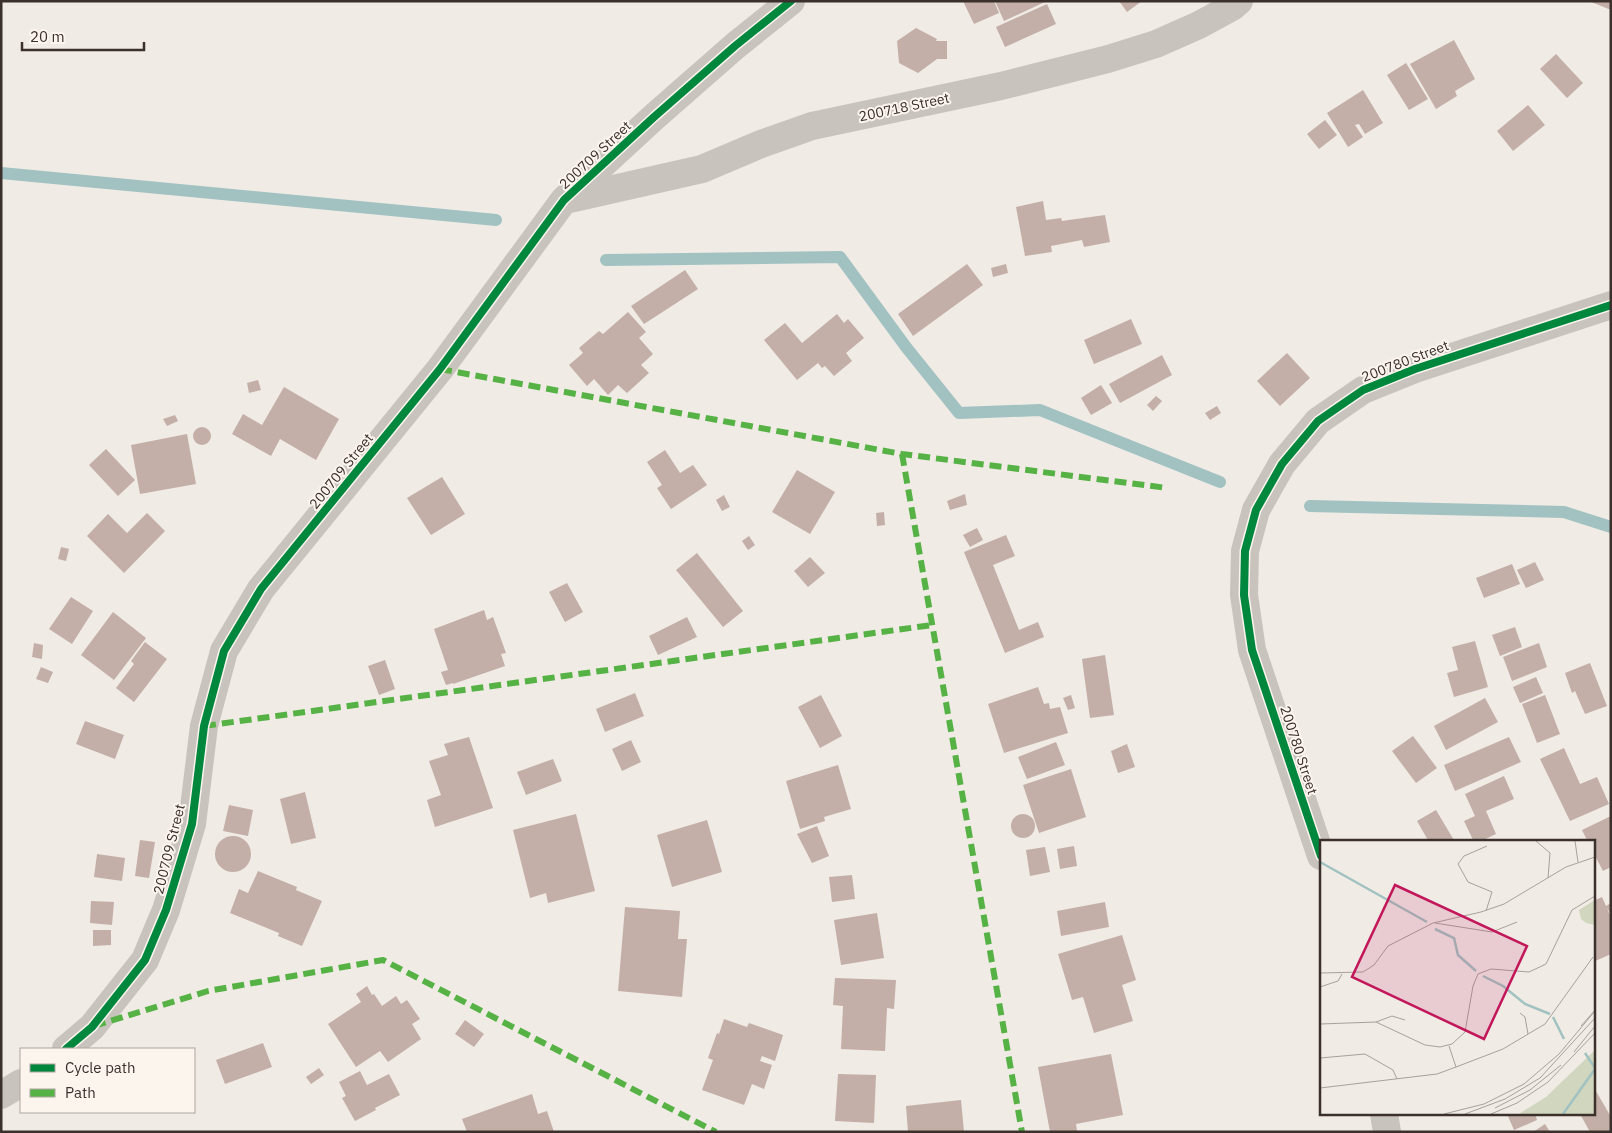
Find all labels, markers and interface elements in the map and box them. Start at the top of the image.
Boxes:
scale bar [22,20,145,52]
text: 20 m [30,27,65,46]
street label: 200718 Street [857,89,951,125]
street label: 200709 Street [555,117,635,193]
street label: 200780 Street [1359,336,1451,386]
street label: 200709 Street [305,429,377,512]
street label: 200780 Street [1276,703,1322,797]
street label: 200709 Street [149,802,189,896]
inset map [1320,840,1594,1116]
legend [20,1048,195,1113]
text: Cycle path [65,1058,136,1077]
text: Path [65,1083,96,1102]

